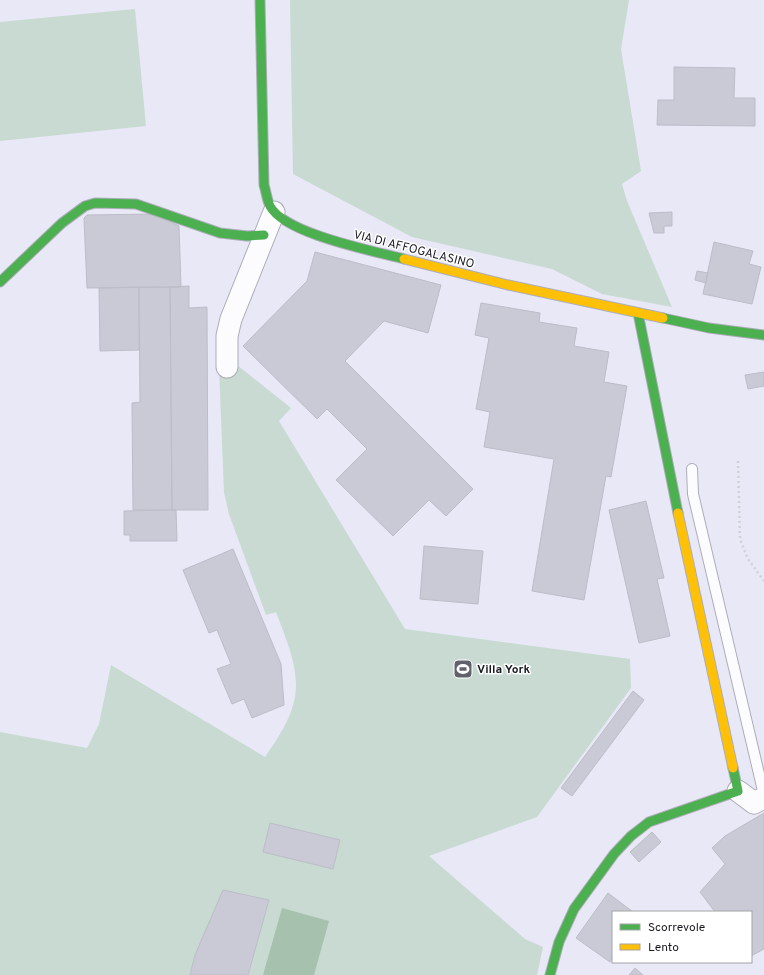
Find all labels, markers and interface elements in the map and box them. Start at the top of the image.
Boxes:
street label: VIA DI AFFOGALASINO [352,227,476,273]
sports icon: Villa York [452,658,474,680]
place label: Villa York [477,662,530,678]
legend [612,911,752,963]
text: Scorrevole [648,920,705,936]
text: Lento [648,940,679,956]

